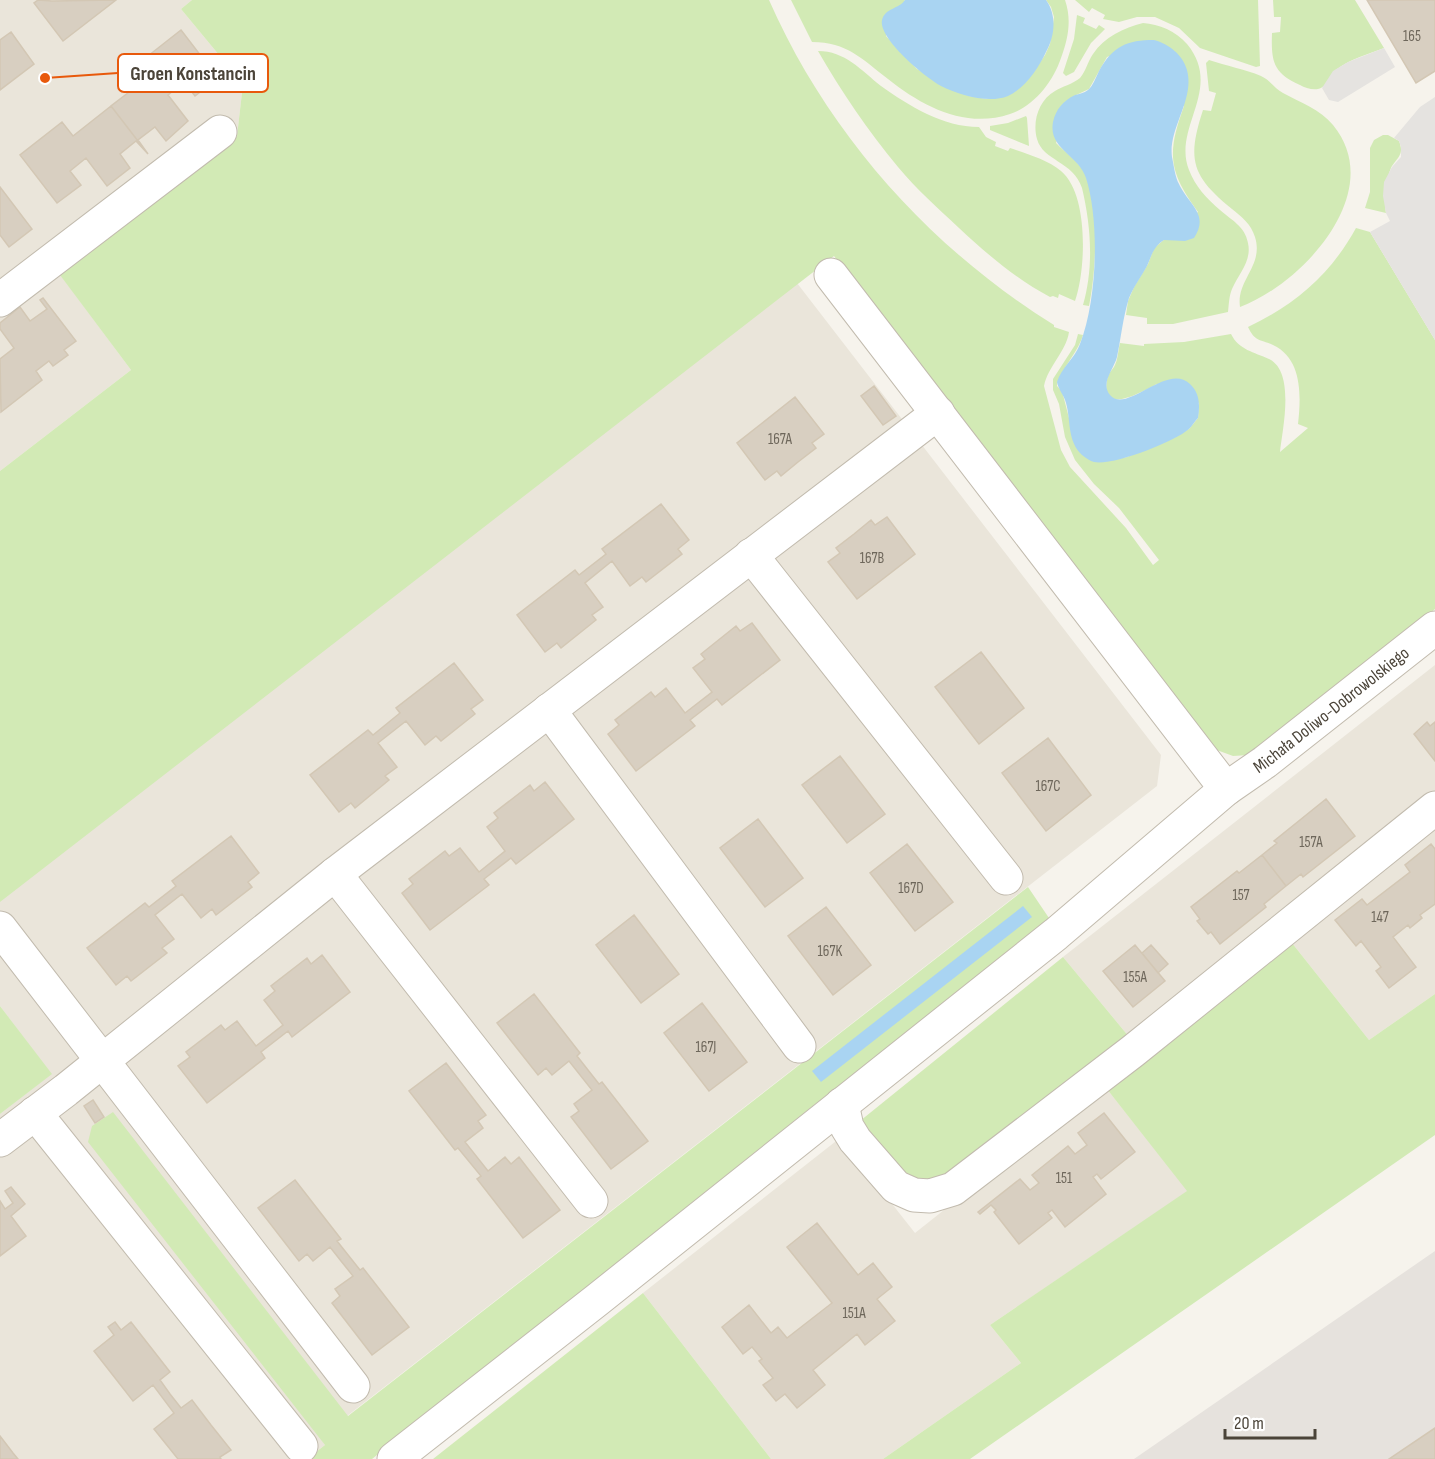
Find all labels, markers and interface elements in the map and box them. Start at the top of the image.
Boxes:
house number: 165 [1403,27,1421,46]
callout: Groen Konstancin [118,54,268,92]
text: Groen Konstancin [130,62,256,86]
house number: 167A [768,430,793,449]
house number: 167B [860,549,885,568]
street label: Michała Doliwo-Dobrowolskiego [1249,642,1413,777]
house number: 167C [1036,777,1061,796]
house number: 157A [1299,833,1323,852]
house number: 167D [898,879,924,898]
house number: 157 [1232,886,1250,905]
house number: 147 [1371,908,1389,927]
house number: 167K [818,942,843,961]
house number: 155A [1123,968,1147,987]
house number: 167J [696,1038,716,1057]
house number: 151 [1056,1169,1073,1188]
house number: 151A [842,1304,866,1323]
scale bar [1225,1402,1315,1440]
text: 20 m [1234,1413,1264,1434]

